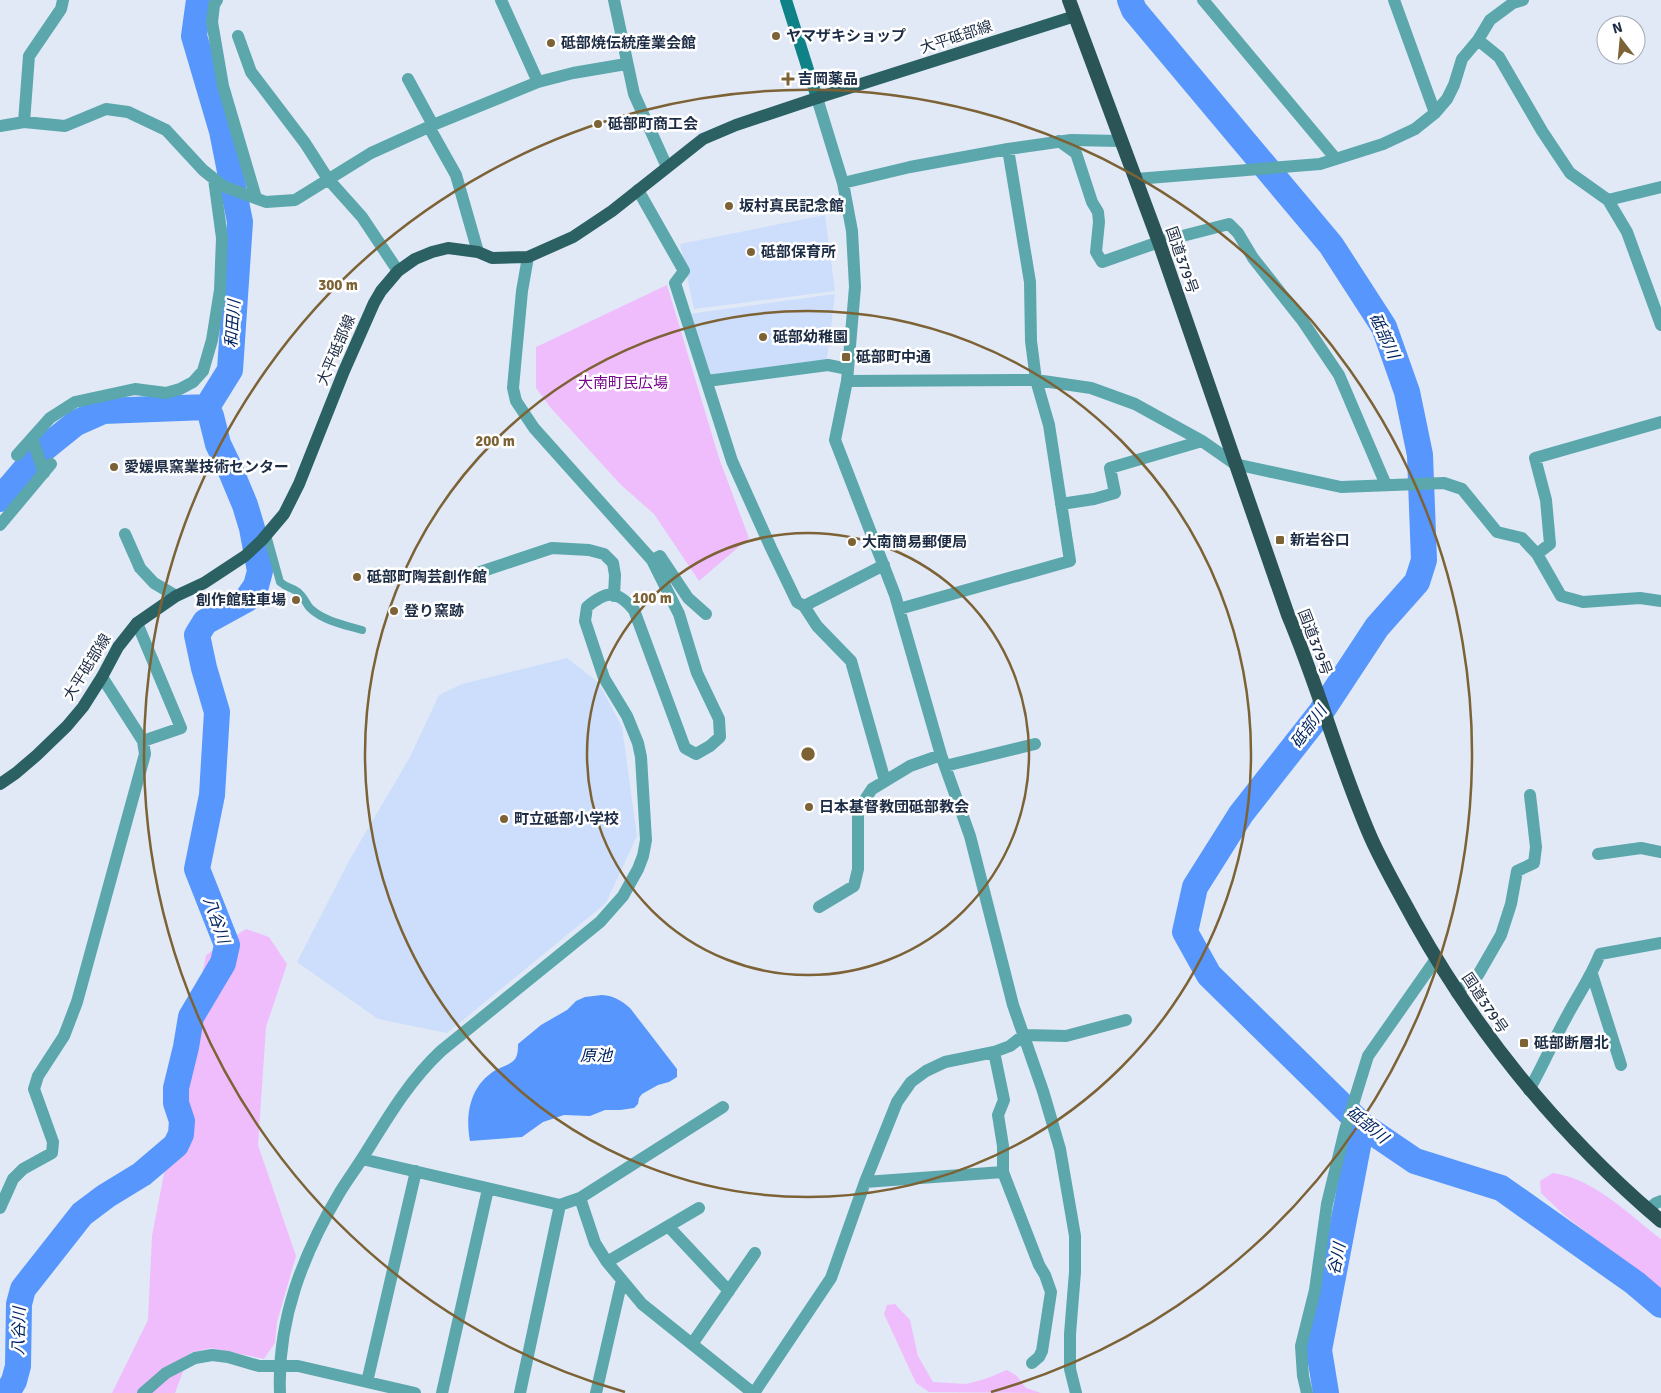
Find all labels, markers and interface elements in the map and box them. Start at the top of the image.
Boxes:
north arrow [1596,15,1646,65]
street label: 大平砥部線 [918,17,994,57]
text: N [1611,18,1625,37]
place label: ヤマザキショップ [786,27,906,45]
marker: ヤマザキショップ [770,30,782,42]
place label: 砥部焼伝統産業会館 [561,34,696,52]
marker: 砥部焼伝統産業会館 [545,37,557,49]
place label: 吉岡薬品 [798,70,858,88]
marker: 吉岡薬品 [782,73,794,85]
place label: 砥部町商工会 [608,115,698,133]
marker: 砥部町商工会 [592,118,604,130]
place label: 坂村真民記念館 [739,197,844,215]
marker: 坂村真民記念館 [723,200,735,212]
street label: 国道379号 [1162,224,1202,296]
place label: 砥部保育所 [761,243,836,261]
marker: 砥部保育所 [745,246,757,258]
text: 300 m [318,276,358,294]
water label: 和田川 [221,297,245,349]
water label: 砥部川 [1365,310,1404,364]
street label: 大平砥部線 [313,312,359,388]
place label: 砥部幼稚園 [773,328,848,346]
marker: 砥部幼稚園 [757,331,769,343]
place label: 砥部町中通 [856,348,931,366]
marker: 砥部町中通 [840,351,852,363]
park label: 大南町民広場 [578,374,668,392]
text: 200 m [475,432,515,450]
place label: 愛媛県窯業技術センター [124,458,289,476]
marker: 愛媛県窯業技術センター [108,461,120,473]
place label: 新岩谷口 [1290,531,1350,549]
place label: 大南簡易郵便局 [862,533,967,551]
marker: 新岩谷口 [1274,534,1286,546]
marker: 大南簡易郵便局 [846,536,858,548]
place label: 砥部町陶芸創作館 [367,568,487,586]
marker: 砥部町陶芸創作館 [351,571,363,583]
text: 100 m [632,589,672,607]
place label: 創作館駐車場 [196,591,286,609]
marker: 創作館駐車場 [290,594,302,606]
place label: 登り窯跡 [404,602,464,620]
marker: 登り窯跡 [388,605,400,617]
street label: 国道379号 [1294,606,1336,678]
street label: 大平砥部線 [59,630,115,704]
water label: 砥部川 [1287,700,1333,752]
centre of rings [799,745,817,763]
place label: 日本基督教団砥部教会 [819,798,969,816]
marker: 日本基督教団砥部教会 [803,801,815,813]
place label: 町立砥部小学校 [514,810,619,828]
marker: 町立砥部小学校 [498,813,510,825]
water label: 八谷川 [199,894,234,948]
street label: 国道379号 [1458,969,1512,1037]
place label: 砥部断層北 [1534,1034,1609,1052]
marker: 砥部断層北 [1518,1037,1530,1049]
water label: 原池 [580,1046,614,1066]
water label: 砥部川 [1342,1102,1393,1149]
water label: 谷川 [1324,1239,1350,1277]
water label: 八谷川 [8,1305,30,1355]

